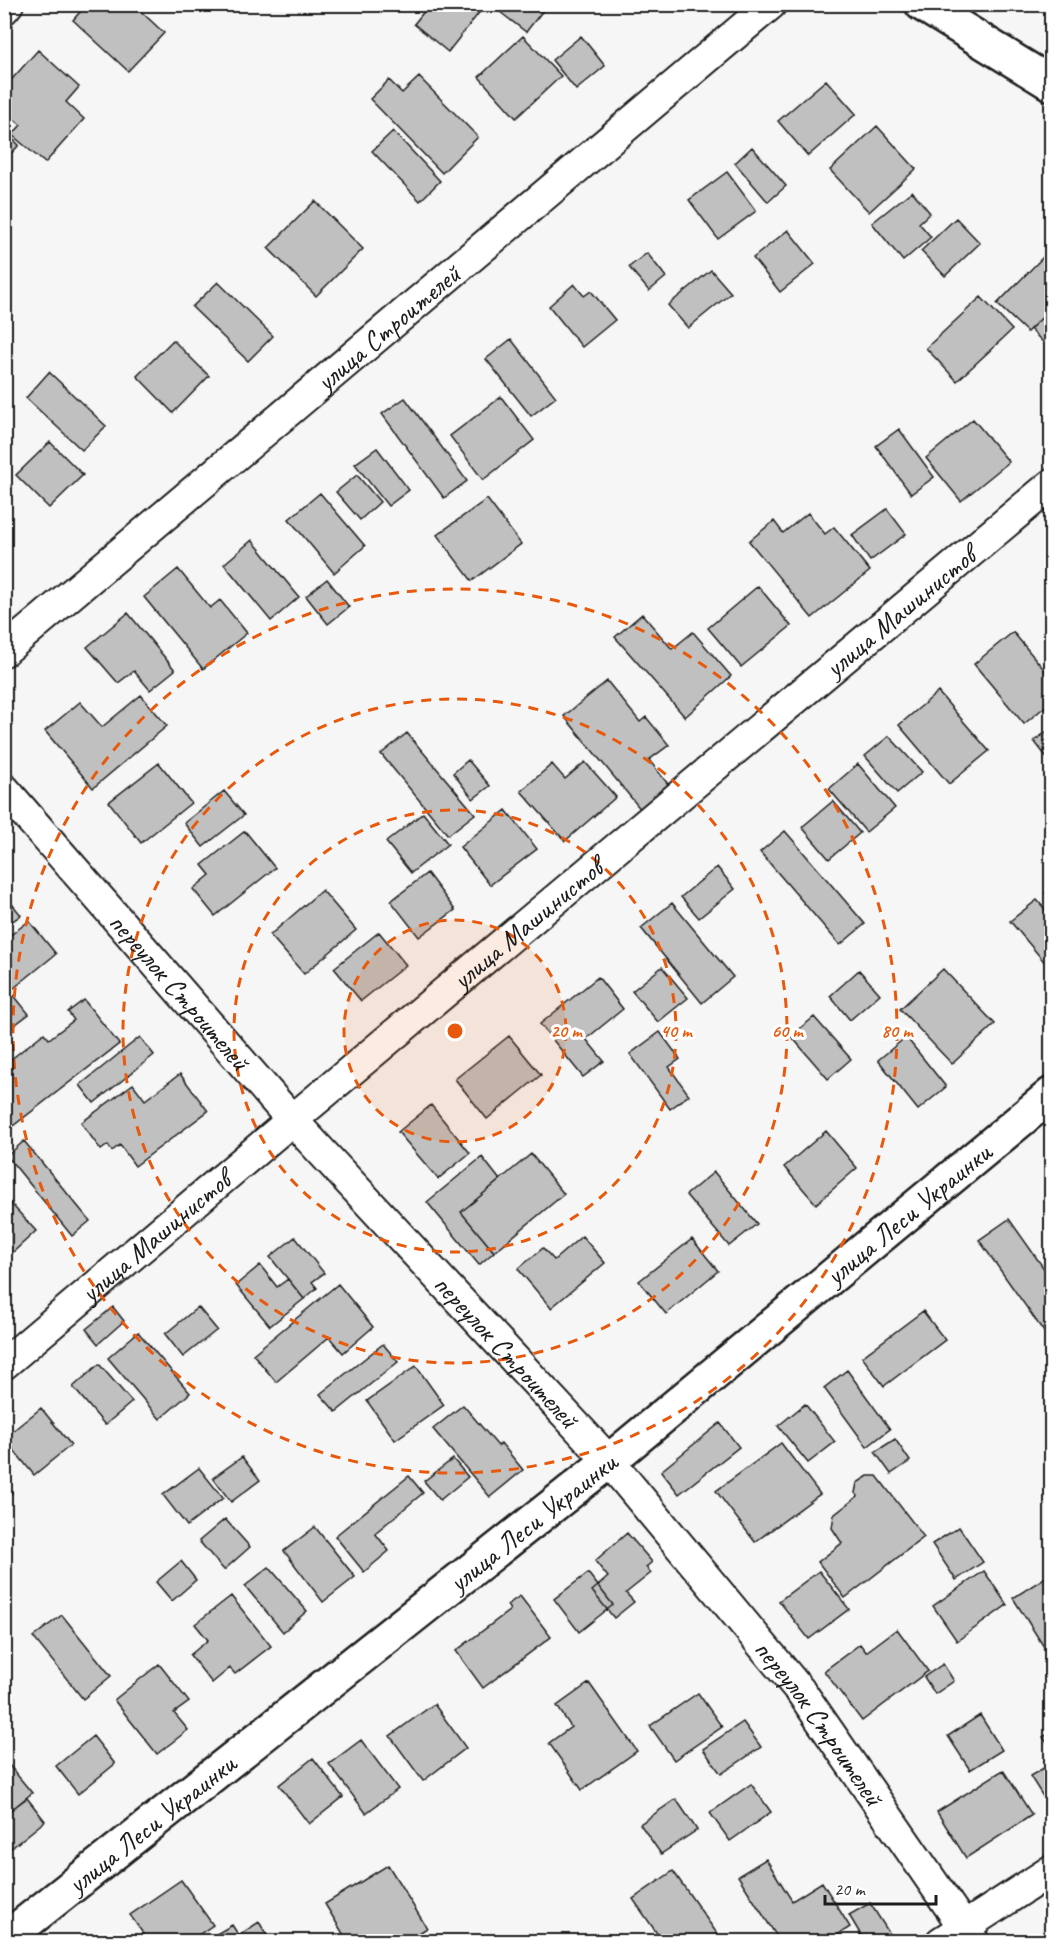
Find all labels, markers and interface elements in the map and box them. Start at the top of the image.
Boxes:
street label: улица Строителей [307,256,469,400]
street label: улица Машинистов [816,534,988,686]
street label: улица Машинистов [443,846,615,998]
street label: переулок Строителей [101,905,259,1079]
text: 20 m [551,1020,583,1042]
text: 40 m [661,1020,693,1042]
text: 60 m [771,1020,804,1042]
text: 80 m [882,1020,914,1042]
centre of rings [445,1021,465,1041]
street label: улица Леси Украинки [817,1134,1000,1294]
street label: улица Машинистов [72,1159,243,1311]
street label: переулок Строителей [426,1267,587,1437]
street label: улица Леси Украинки [440,1444,625,1601]
street label: переулок Строителей [746,1632,892,1814]
street label: улица Леси Украинки [59,1745,244,1902]
scale bar [825,1868,936,1906]
text: 20 m [834,1878,867,1900]

